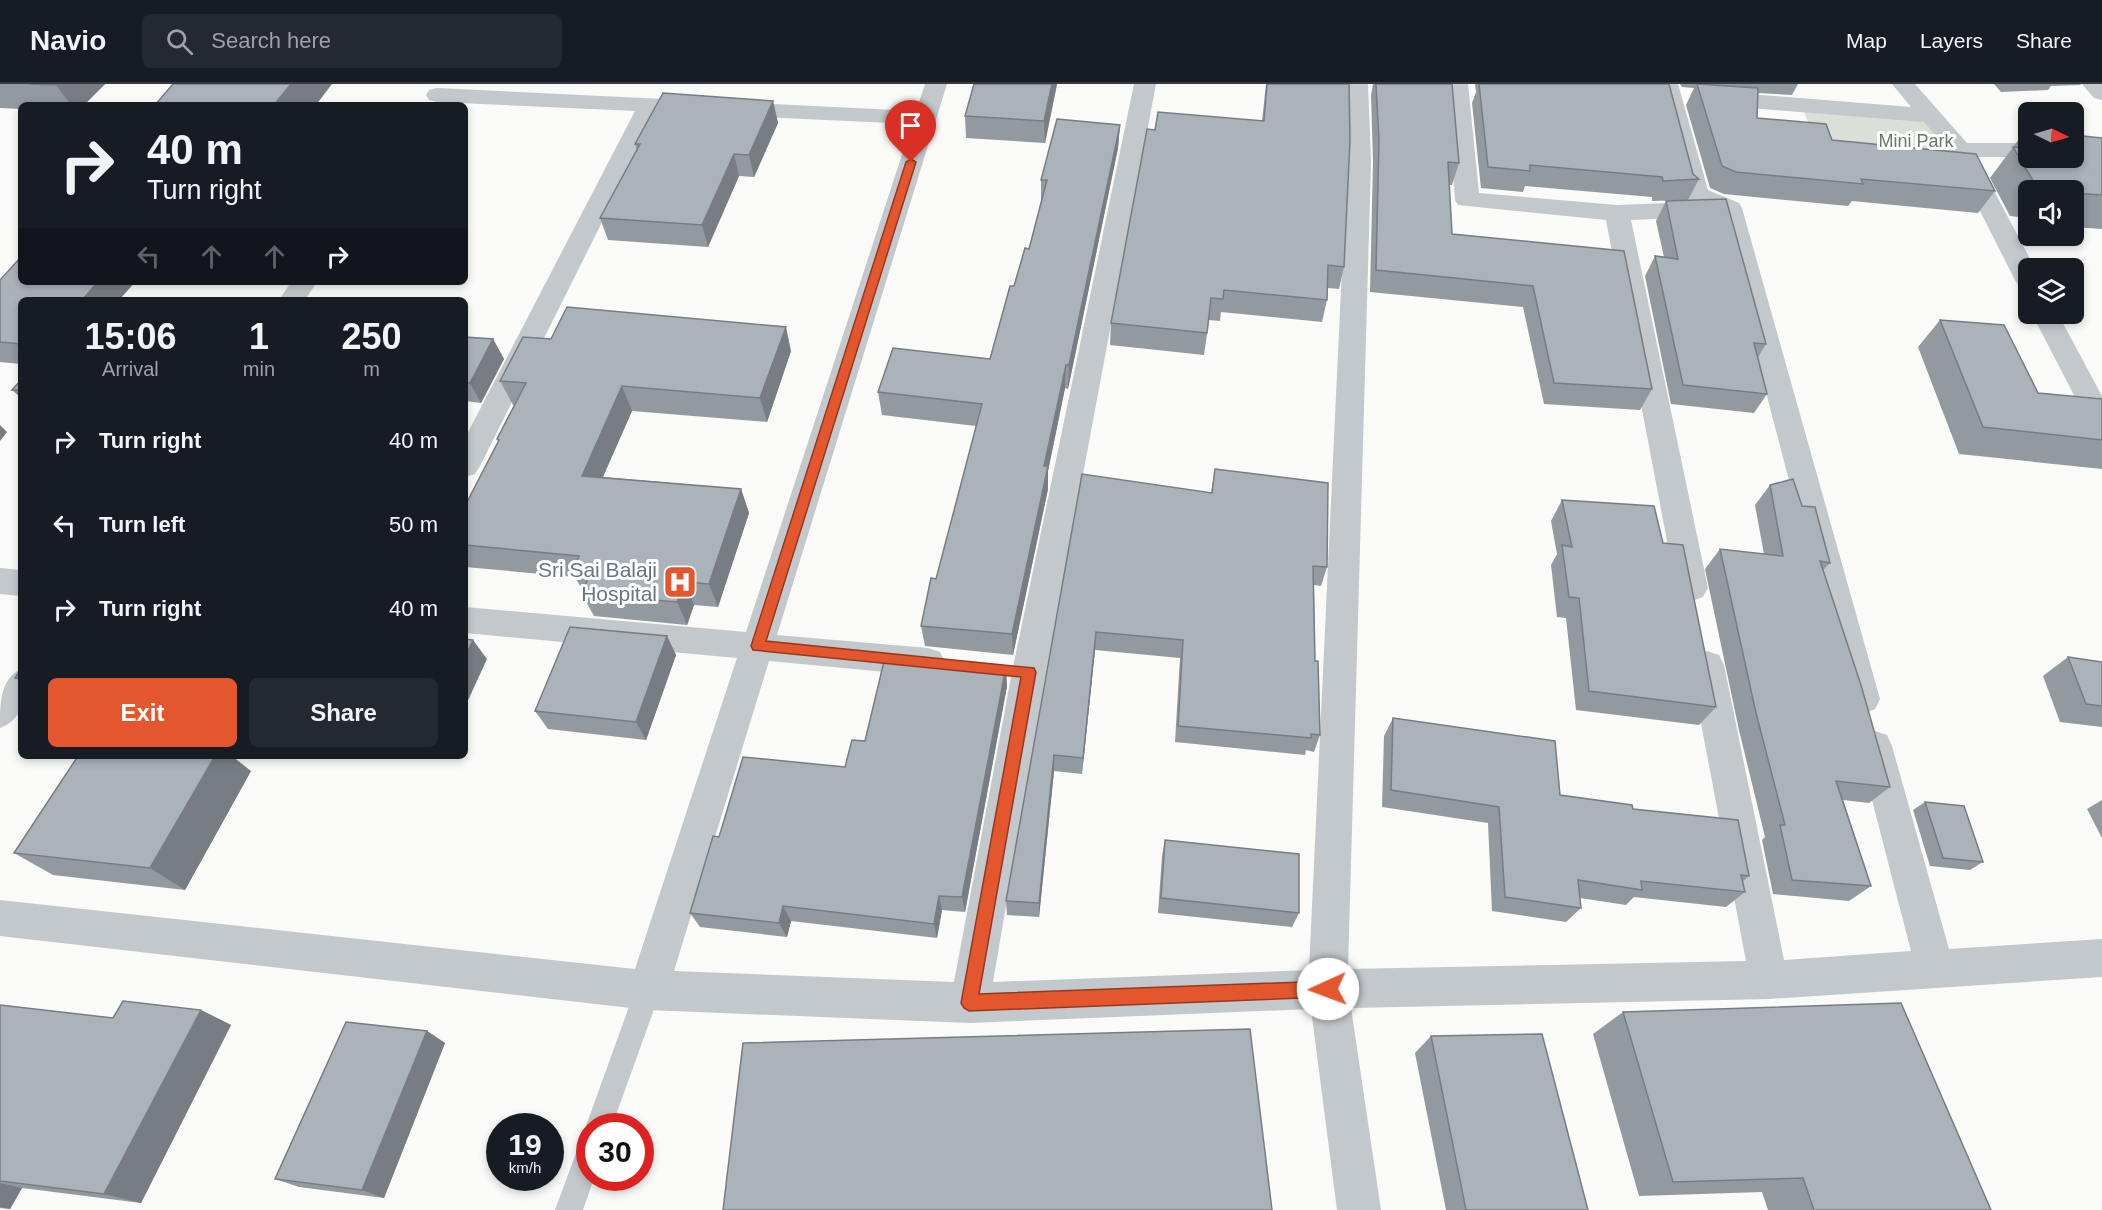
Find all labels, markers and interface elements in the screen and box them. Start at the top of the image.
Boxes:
search box [142,14,562,68]
text: Navio [30,25,106,56]
icon: search [163,25,196,58]
text: Search here [211,28,331,53]
text: Map [1846,29,1887,52]
text: Layers [1920,29,1983,52]
text: Share [2016,29,2072,52]
pin [885,100,936,162]
north arrow [2018,102,2084,168]
map controls [2018,102,2084,324]
icon: arrive [894,109,927,142]
icon: right [48,126,126,204]
text: 40 m [147,126,243,173]
park label: Mini Park [1878,131,1955,151]
text: Turn right [147,175,262,205]
button: sound [2018,180,2084,246]
icon: left [132,240,165,273]
icon: ahead [195,240,228,273]
icon: ahead [258,240,291,273]
icon: right [321,240,354,273]
button: layers [2018,258,2084,324]
text: 15:06 [84,316,176,357]
text: 1 [249,316,269,357]
text: 250 [341,316,402,357]
text: Arrival [102,358,159,380]
text: min [243,358,275,380]
text: m [363,358,380,380]
icon: right [48,425,81,458]
text: Turn right [99,428,201,453]
text: 40 m [389,428,438,453]
icon: left [48,509,81,542]
text: Turn left [99,512,185,537]
text: 50 m [389,512,438,537]
place label: Sri Sai Balaji Hospital [538,558,657,605]
hospital icon: Sri Sai Balaji Hospital [662,564,698,600]
icon: right [48,593,81,626]
text: Turn right [99,596,201,621]
text: 40 m [389,596,438,621]
button: Exit [48,678,237,747]
button: Share [249,678,438,747]
position arrow [1296,957,1360,1021]
speed limit sign: 30 [576,1113,654,1191]
text: 19 [508,1128,542,1161]
text: km/h [509,1159,541,1176]

